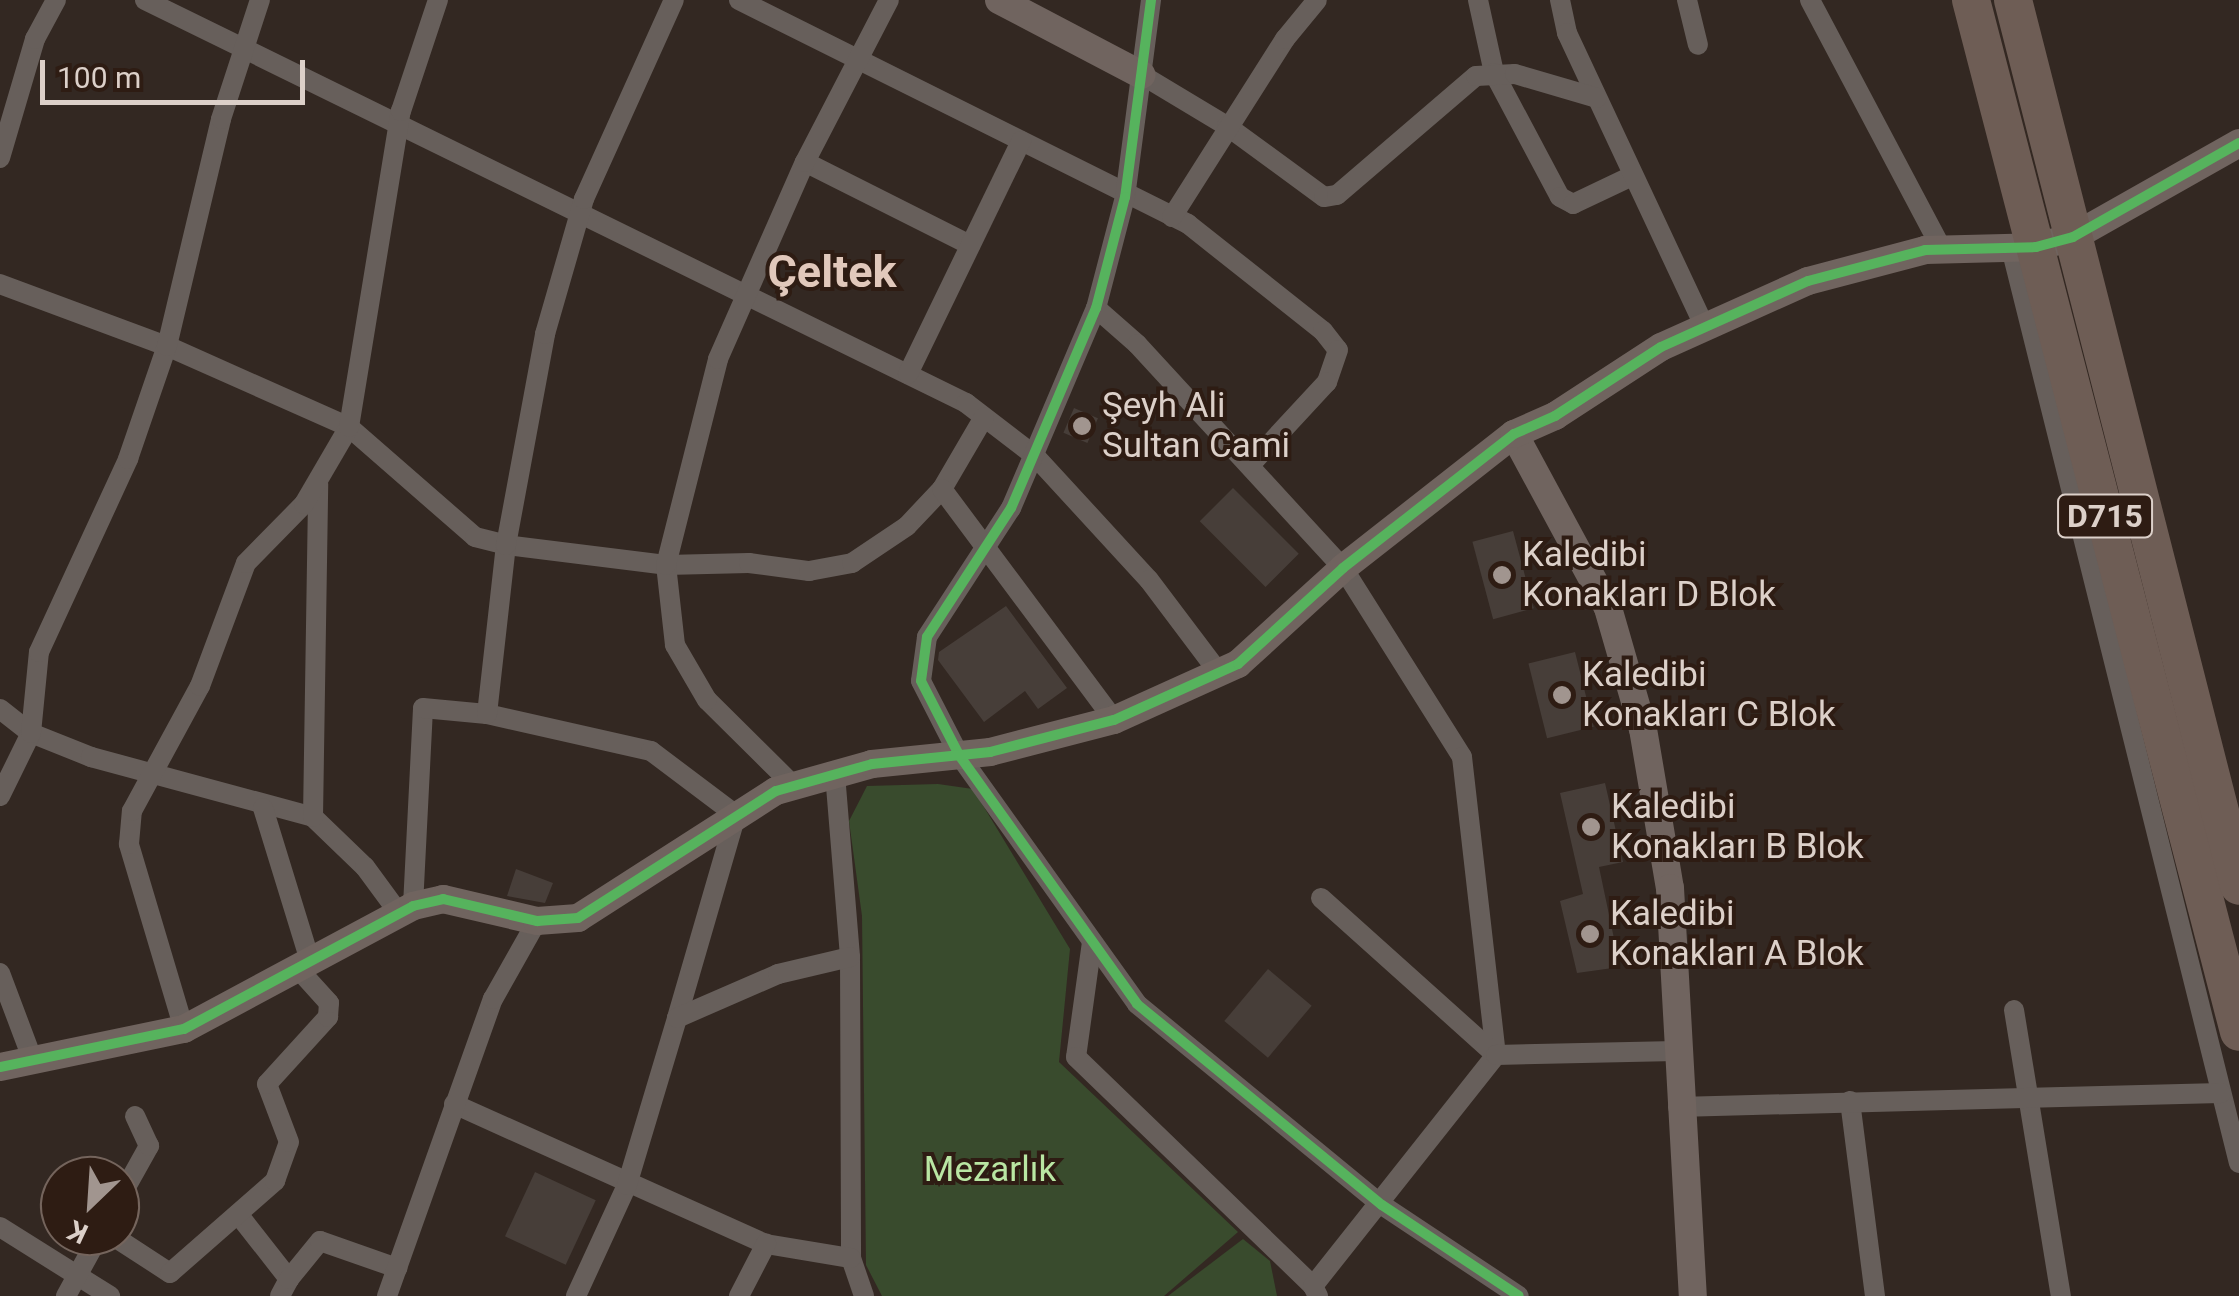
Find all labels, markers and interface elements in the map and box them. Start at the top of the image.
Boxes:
scale bar [45,40,310,102]
text: 100 m [57,60,141,95]
district label: Çeltek [767,245,897,299]
place label: Şeyh Ali Sultan Cami [1102,385,1290,467]
marker: Şeyh Ali Sultan Cami [1071,415,1093,437]
road number: D715 [2055,489,2155,543]
place label: Kaledibi Konakları D Blok [1522,534,1776,616]
marker: Kaledibi Konakları D Blok [1491,564,1513,586]
place label: Kaledibi Konakları C Blok [1582,654,1836,736]
marker: Kaledibi Konakları C Blok [1551,684,1573,706]
place label: Kaledibi Konakları B Blok [1611,786,1864,868]
marker: Kaledibi Konakları B Blok [1580,816,1602,838]
place label: Kaledibi Konakları A Blok [1610,893,1864,975]
marker: Kaledibi Konakları A Blok [1579,923,1601,945]
park label: Mezarlık [924,1149,1056,1191]
north arrow [40,1156,140,1256]
text: K [63,1213,93,1251]

